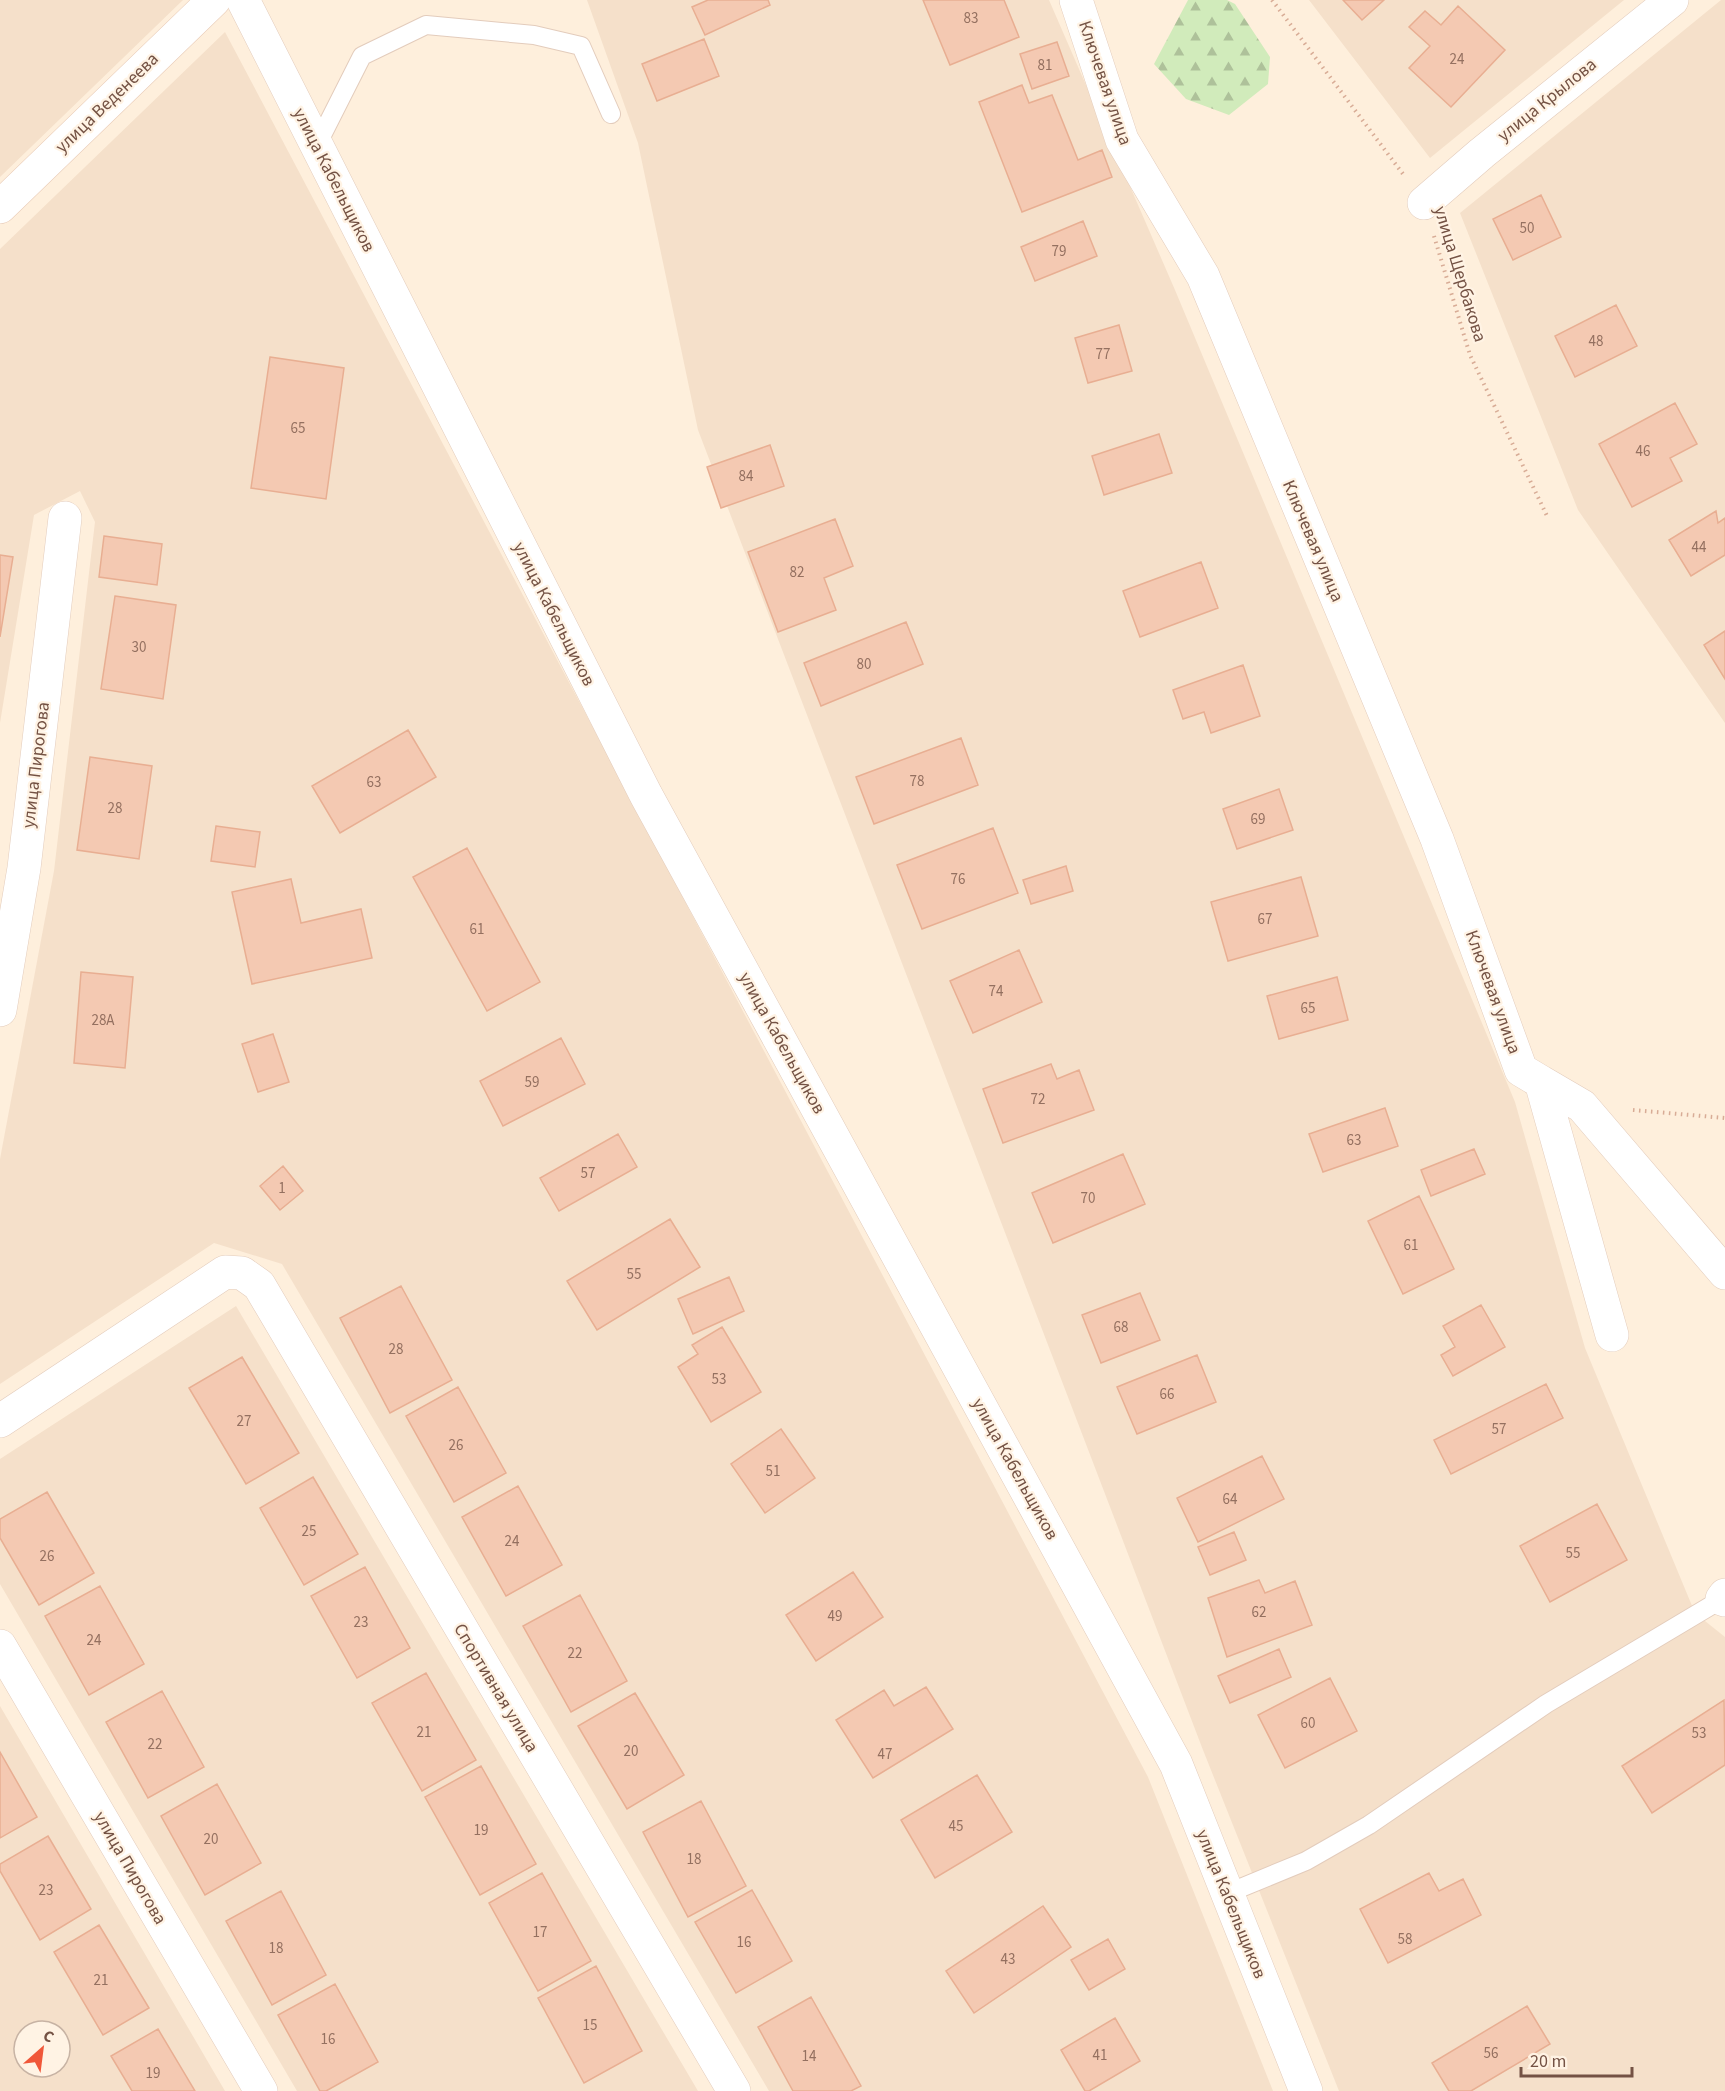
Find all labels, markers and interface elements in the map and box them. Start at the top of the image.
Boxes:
house number: 83 [964,8,978,29]
street label: Ключевая улица [1072,17,1138,149]
street label: улица Веденеева [50,47,164,159]
house number: 24 [1450,49,1465,70]
street label: улица Крылова [1492,52,1602,148]
house number: 81 [1038,55,1052,76]
street label: улица Кабельщиков [287,104,381,256]
street label: улица Щербакова [1427,203,1493,345]
house number: 50 [1520,218,1534,239]
house number: 79 [1052,241,1066,262]
house number: 48 [1589,331,1603,352]
house number: 77 [1096,344,1110,365]
house number: 65 [291,418,305,439]
house number: 46 [1636,441,1650,462]
house number: 84 [739,466,754,487]
street label: Ключевая улица [1276,476,1350,606]
house number: 44 [1692,537,1707,558]
street label: улица Кабельщиков [507,538,601,690]
house number: 82 [790,562,804,583]
house number: 30 [132,637,146,658]
house number: 80 [857,654,871,675]
street label: улица Пирогова [16,700,56,830]
house number: 78 [910,771,924,792]
house number: 63 [367,772,381,793]
house number: 28 [108,798,122,819]
house number: 69 [1251,809,1265,830]
house number: 76 [951,869,965,890]
house number: 67 [1258,909,1272,930]
house number: 61 [470,919,484,940]
street label: Ключевая улица [1459,927,1527,1057]
street label: улица Кабельщиков [733,968,831,1118]
house number: 74 [989,981,1004,1002]
house number: 65 [1301,998,1315,1019]
house number: 28А [91,1010,115,1031]
house number: 59 [525,1072,539,1093]
house number: 72 [1031,1089,1045,1110]
house number: 63 [1347,1130,1361,1151]
house number: 57 [581,1163,595,1184]
house number: 1 [278,1178,286,1199]
house number: 70 [1081,1188,1095,1209]
house number: 61 [1404,1235,1418,1256]
house number: 55 [627,1264,641,1285]
house number: 68 [1114,1317,1128,1338]
house number: 28 [389,1339,403,1360]
house number: 53 [712,1369,726,1390]
house number: 66 [1160,1384,1174,1405]
street label: улица Кабельщиков [966,1394,1064,1544]
house number: 27 [237,1411,251,1432]
house number: 57 [1492,1419,1506,1440]
house number: 26 [449,1435,463,1456]
house number: 51 [766,1461,780,1482]
house number: 64 [1223,1489,1238,1510]
house number: 25 [302,1521,316,1542]
house number: 24 [505,1531,520,1552]
house number: 55 [1566,1543,1580,1564]
house number: 26 [40,1546,54,1567]
house number: 62 [1252,1602,1266,1623]
house number: 49 [828,1606,842,1627]
house number: 23 [354,1612,368,1633]
street label: Спортивная улица [448,1619,544,1757]
house number: 24 [87,1630,102,1651]
house number: 22 [568,1643,582,1664]
house number: 60 [1301,1713,1315,1734]
house number: 21 [417,1722,431,1743]
house number: 53 [1692,1723,1706,1744]
house number: 22 [148,1734,162,1755]
house number: 20 [624,1741,638,1762]
house number: 47 [878,1744,892,1765]
street label: улица Пирогова [87,1807,173,1929]
house number: 45 [949,1816,963,1837]
house number: 19 [474,1820,488,1841]
street label: улица Кабельщиков [1190,1826,1272,1982]
house number: 20 [204,1829,218,1850]
house number: 18 [687,1849,701,1870]
house number: 23 [39,1880,53,1901]
house number: 17 [533,1922,547,1943]
house number: 58 [1398,1929,1412,1950]
house number: 16 [737,1932,751,1953]
house number: 18 [269,1938,283,1959]
house number: 43 [1001,1949,1015,1970]
house number: 21 [94,1970,108,1991]
house number: 15 [583,2015,597,2036]
north arrow [12,2019,72,2079]
text: С [39,2025,58,2049]
house number: 16 [321,2029,335,2050]
scale bar [1521,2040,1632,2078]
house number: 56 [1484,2043,1498,2064]
house number: 41 [1093,2045,1107,2066]
house number: 14 [802,2046,817,2067]
text: 20 m [1530,2049,1566,2074]
house number: 19 [146,2063,160,2084]

